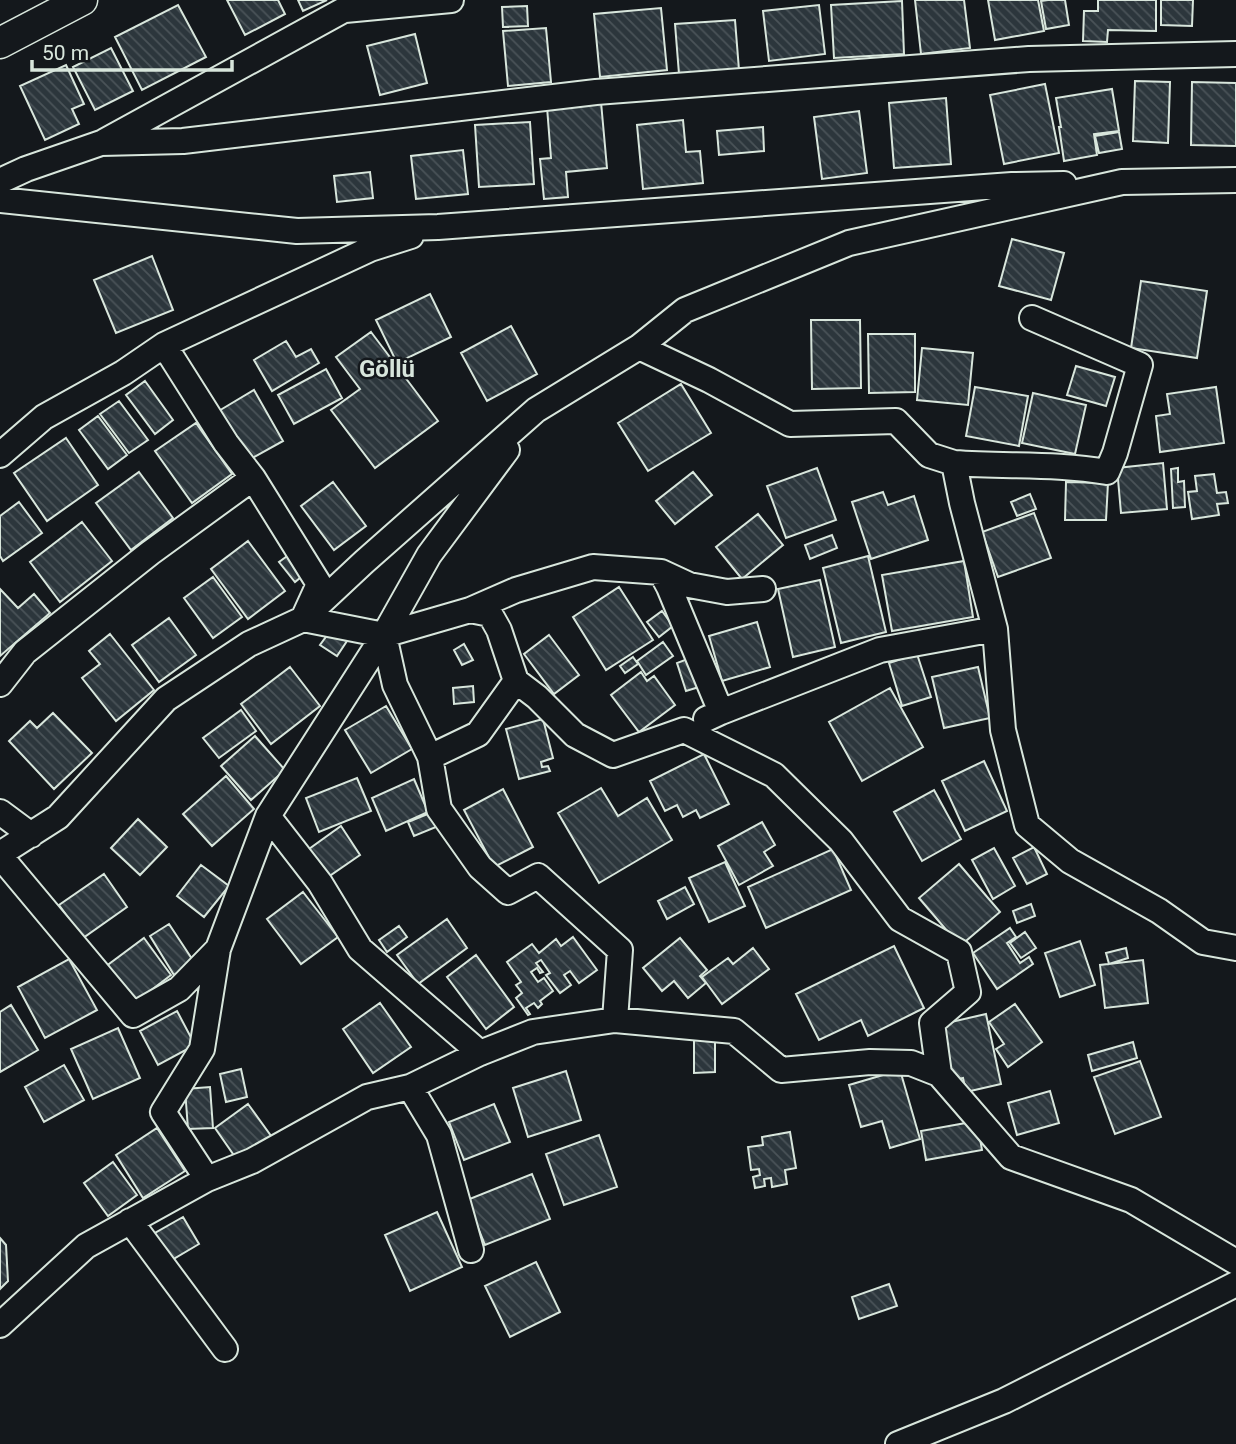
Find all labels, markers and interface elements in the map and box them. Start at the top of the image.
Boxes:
scale bar [32,28,231,72]
text: 50 m [42,41,89,65]
district label: Göllü [359,355,415,383]

